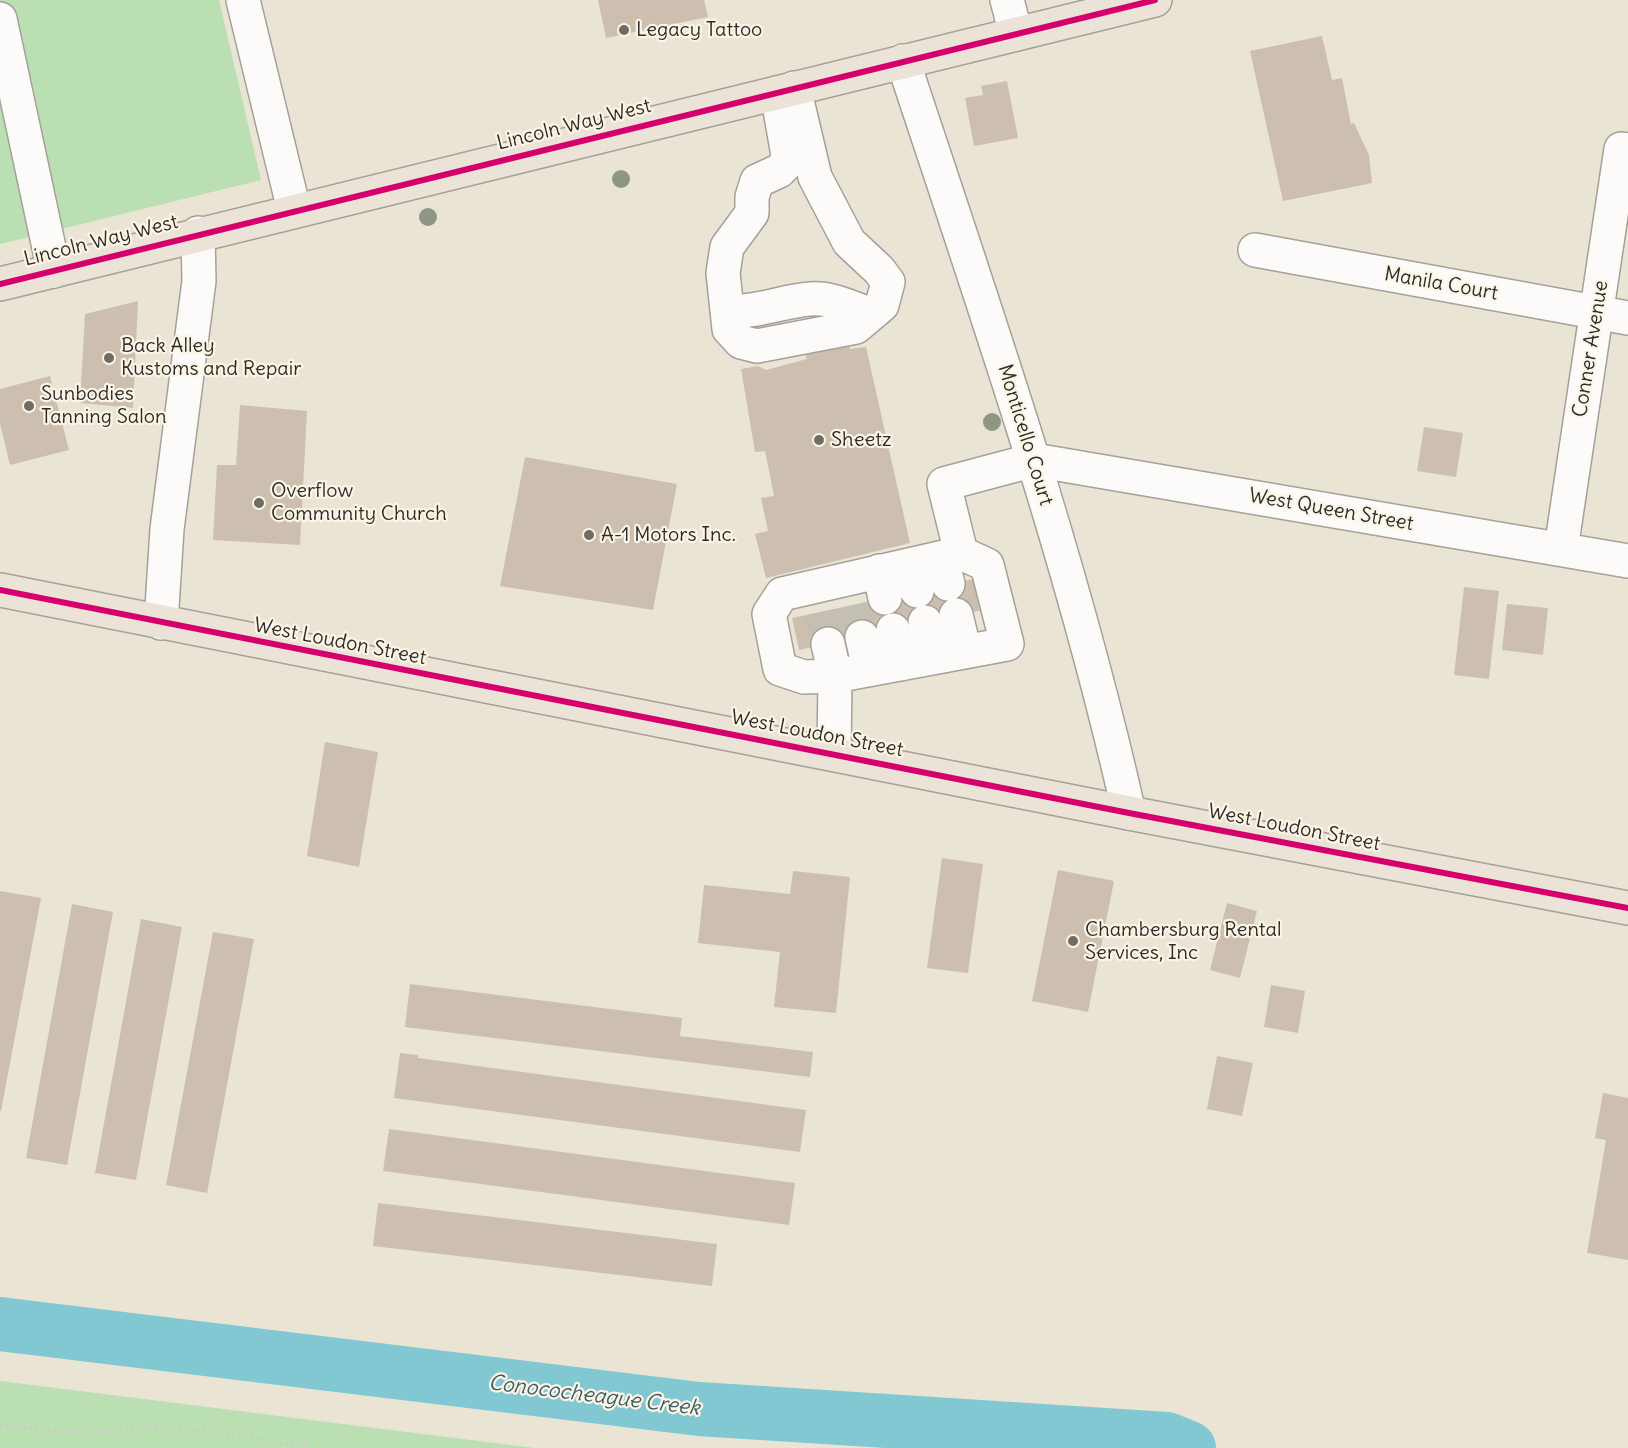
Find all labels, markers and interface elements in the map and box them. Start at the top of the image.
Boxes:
place label: Legacy Tattoo [636,18,762,42]
marker: Legacy Tattoo [617,23,631,37]
street label: Lincoln Way West [494,94,654,156]
street label: Lincoln Way West [21,210,181,272]
street label: Manila Court [1382,262,1500,306]
street label: Conner Avenue [1568,279,1614,419]
place label: Back Alley Kustoms and Repair [121,334,301,381]
marker: Back Alley Kustoms and Repair [102,351,116,365]
street label: Monticello Court [992,362,1058,508]
place label: Sunbodies Tanning Salon [41,382,167,429]
marker: Sunbodies Tanning Salon [22,399,36,413]
place label: Sheetz [831,428,892,452]
marker: Sheetz [812,433,826,447]
place label: Overflow Community Church [271,479,447,526]
street label: West Queen Street [1247,484,1415,536]
marker: Overflow Community Church [252,496,266,510]
place label: A-1 Motors Inc. [601,523,736,547]
marker: A-1 Motors Inc. [582,528,596,542]
street label: West Loudon Street [252,614,428,670]
street label: West Loudon Street [729,706,905,762]
street label: West Loudon Street [1206,800,1382,856]
place label: Chambersburg Rental Services, Inc [1085,918,1281,965]
marker: Chambersburg Rental Services, Inc [1066,934,1080,948]
water label: Conococheague Creek [487,1371,701,1421]

